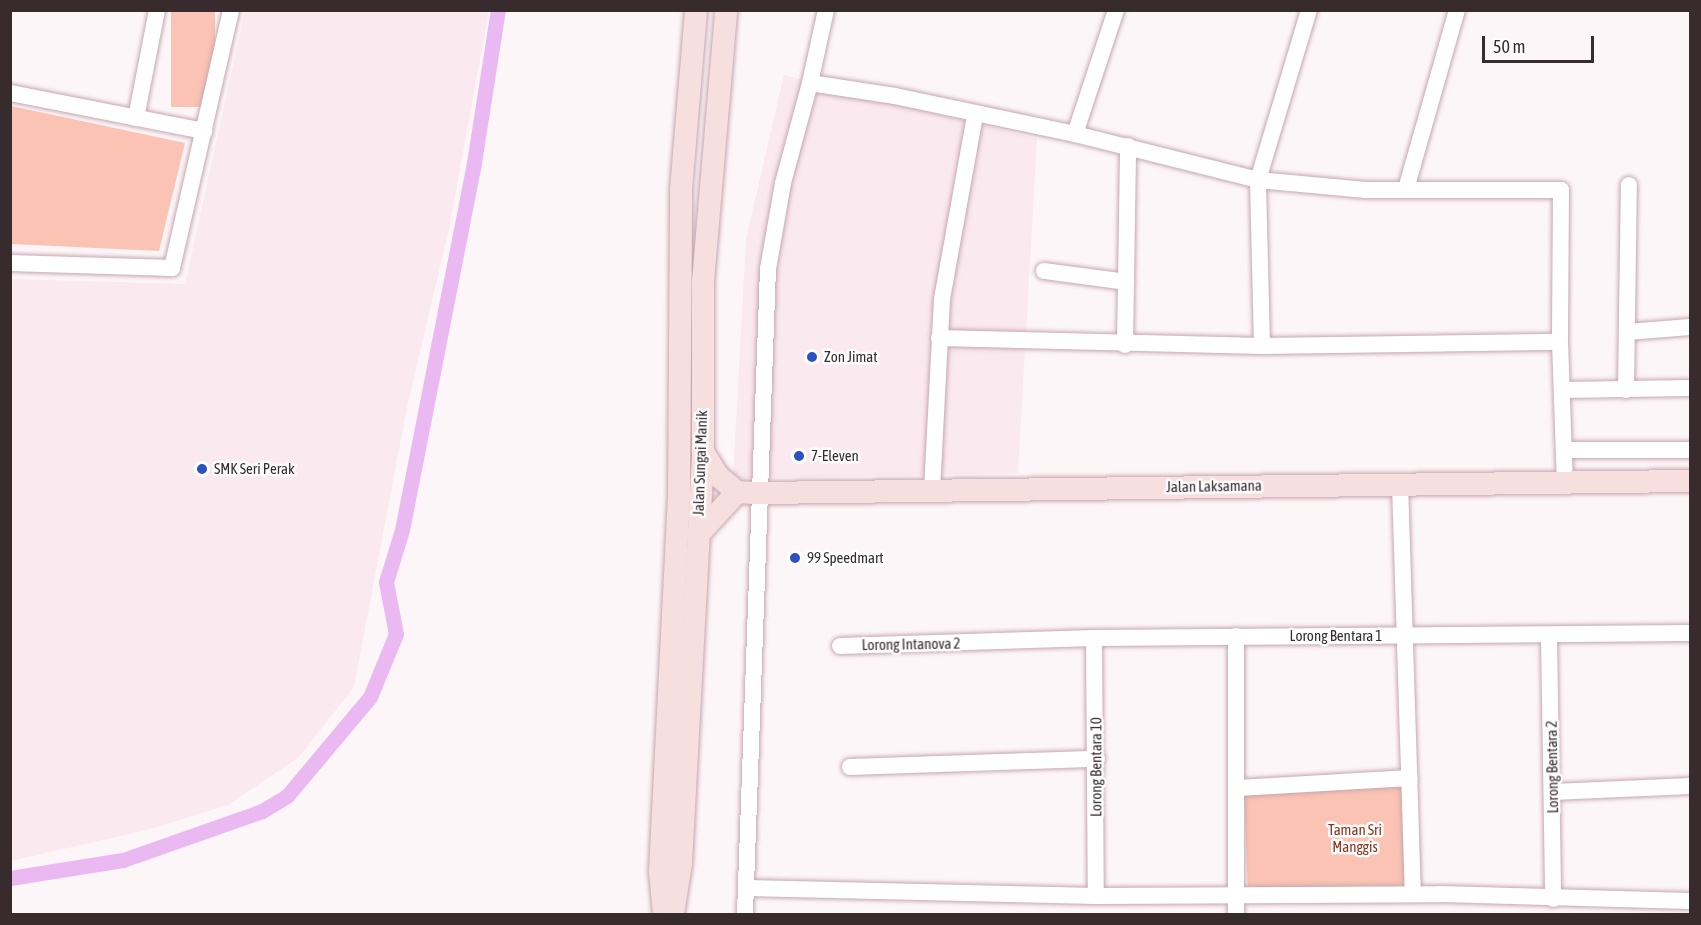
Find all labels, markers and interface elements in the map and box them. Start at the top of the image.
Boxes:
scale bar [1485,24,1598,62]
text: 50 m [1493,36,1525,57]
place label: Zon Jimat [824,348,877,366]
marker: Zon Jimat [805,350,819,364]
street label: Jalan Sungai Manik [689,410,711,516]
place label: 7-Eleven [811,447,859,465]
marker: 7-Eleven [792,449,806,463]
place label: SMK Seri Perak [214,460,295,478]
marker: SMK Seri Perak [195,462,209,476]
street label: Jalan Laksamana [1166,476,1262,496]
place label: 99 Speedmart [807,549,884,567]
marker: 99 Speedmart [788,551,802,565]
street label: Lorong Bentara 1 [1290,627,1382,645]
street label: Lorong Intanova 2 [861,634,961,654]
street label: Lorong Bentara 10 [1087,717,1105,817]
street label: Lorong Bentara 2 [1542,720,1562,814]
park label: Taman Sri Manggis [1328,820,1382,855]

